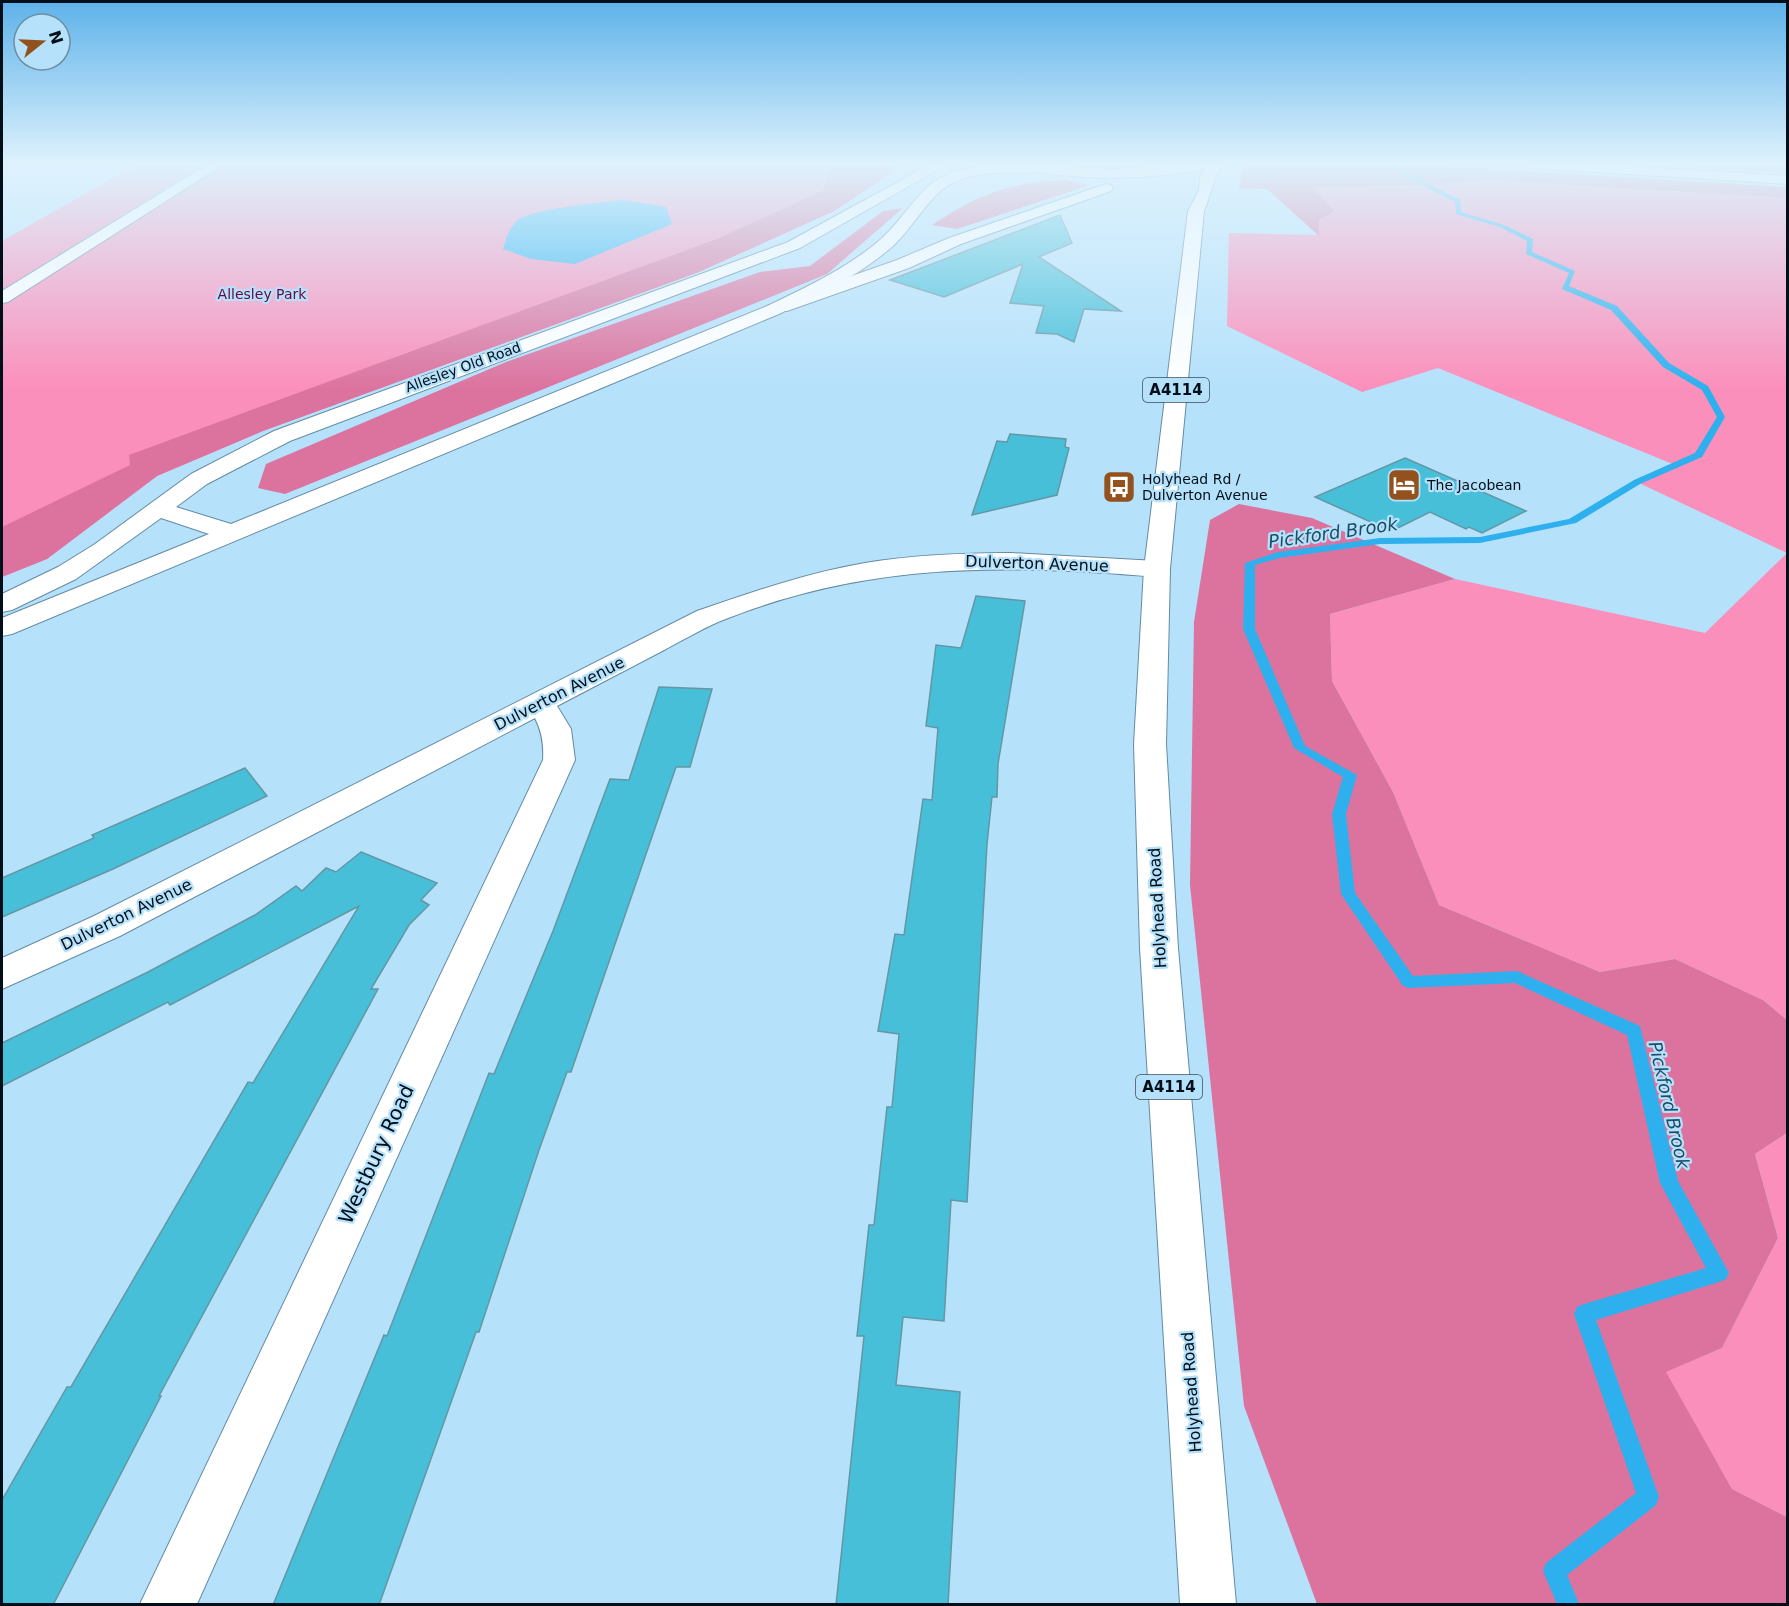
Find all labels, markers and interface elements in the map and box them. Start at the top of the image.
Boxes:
north arrow [12,12,72,72]
text: N [45,28,67,47]
park label: Allesley Park [218,286,307,302]
street label: Allesley Old Road [403,339,523,395]
road number: A4114 [1143,378,1209,402]
hotel icon: The Jacobean [1386,467,1422,503]
bus stop icon: Holyhead Rd / Dulverton Avenue [1101,469,1137,505]
place label: Holyhead Rd / Dulverton Avenue [1142,471,1268,503]
place label: The Jacobean [1426,477,1521,493]
water label: Pickford Brook [1267,513,1400,552]
street label: Dulverton Avenue [965,552,1109,575]
street label: Dulverton Avenue [491,652,627,734]
street label: Holyhead Road [1145,847,1170,969]
street label: Dulverton Avenue [58,874,195,954]
water label: Pickford Brook [1645,1039,1695,1172]
road number: A4114 [1136,1075,1202,1099]
street label: Westbury Road [333,1080,419,1228]
street label: Holyhead Road [1178,1331,1205,1453]

